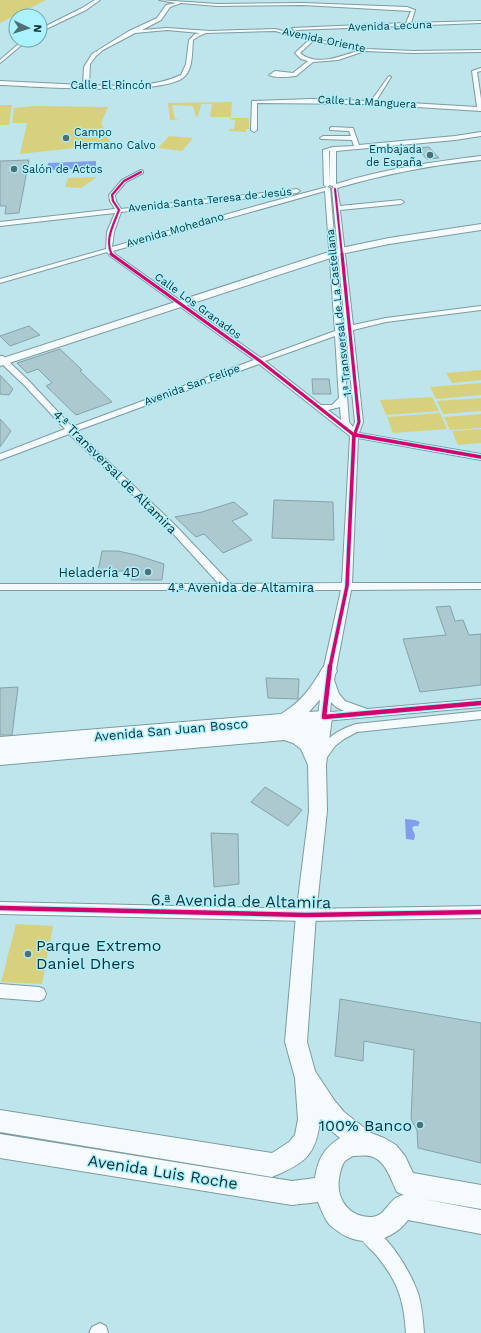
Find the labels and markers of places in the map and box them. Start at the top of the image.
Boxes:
place label: Campo Hermano Calvo [74,126,156,152]
marker: Campo Hermano Calvo [61,133,71,143]
place label: Embajada de España [366,143,422,169]
marker: Embajada de España [425,150,435,160]
place label: Salón de Actos [22,163,103,176]
marker: Salón de Actos [9,164,19,174]
place label: Heladería 4D [59,565,140,580]
marker: Heladería 4D [143,567,153,577]
place label: Parque Extremo Daniel Dhers [36,936,161,973]
marker: Parque Extremo Daniel Dhers [23,949,33,959]
place label: 100% Banco [319,1116,412,1135]
marker: 100% Banco [415,1120,425,1130]

